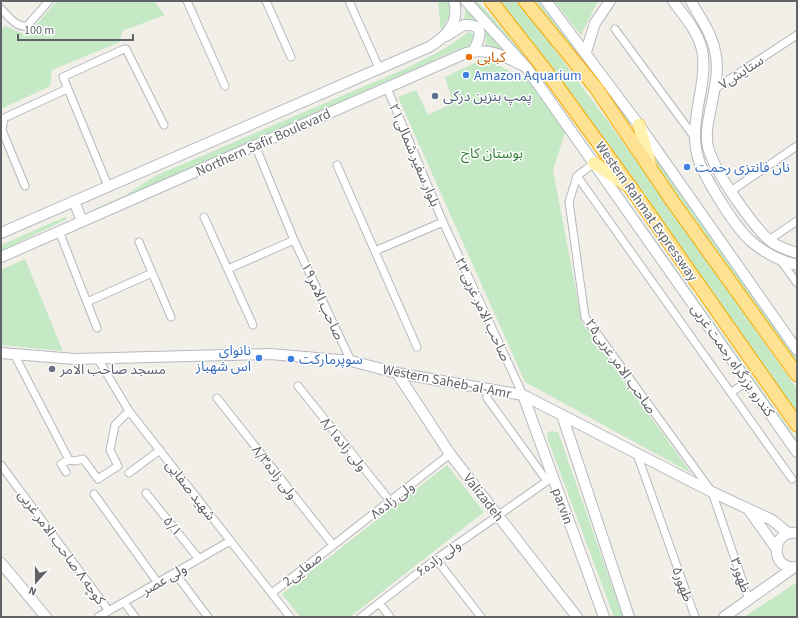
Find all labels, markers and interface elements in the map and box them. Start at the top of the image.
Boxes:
scale bar [18,16,133,42]
text: 100 m [24,22,54,39]
place label: کبابی [477,48,506,68]
street label: ستایش۷ [715,51,768,95]
marker: کبابی [464,52,474,62]
place label: Amazon Aquarium [474,66,582,86]
marker: Amazon Aquarium [461,70,471,80]
place label: پمپ بنزین درکی [443,87,532,107]
marker: پمپ بنزین درکی [430,91,440,101]
street label: بلوار سفیر شمالی۲۱ [383,101,445,210]
street label: Northern Safir Boulevard [193,104,334,182]
street label: Western Rahmat Expressway [590,138,702,286]
park label: بوستان کاج [461,144,523,164]
place label: نان فانتزی رحمت [695,158,790,178]
marker: نان فانتزی رحمت [682,162,692,172]
street label: صاحب الامر غربی۲۳ [449,254,515,365]
street label: صاحب الامر۱۹ [295,259,349,344]
street label: کندرو بزرگراه رحمت غربی [686,300,779,421]
street label: صاحب الامر غربی۲۵ [580,315,661,419]
place label: نانوای اس شهباز [195,341,251,377]
place label: سوپرمارکت [299,350,363,370]
marker: نانوای اس شهباز [254,353,264,363]
marker: سوپرمارکت [286,354,296,364]
place label: مسجد صاحب الامر [59,360,166,380]
street label: Western Saheb-al-Amr [381,360,513,404]
marker: مسجد صاحب الامر [47,364,57,374]
street label: ولی زاده۸/۱ [315,413,371,476]
street label: ولی زاده۸/۳ [247,441,302,504]
street label: شهید صفایی [160,456,220,525]
street label: Valizadeh [458,469,508,526]
street label: ولی زاده۸ [366,477,419,525]
street label: parvin [546,485,578,527]
street label: کوچه ۸ صاحب الامر غربی [13,486,110,609]
street label: ۵/۱ [158,512,187,541]
street label: ولی زاده۶ [412,536,465,582]
street label: 2صفایی [279,548,327,592]
street label: ظهور۳ [725,555,755,596]
street label: ولی عصر [137,559,191,601]
north arrow [16,562,56,602]
street label: ظهور۵ [666,564,698,605]
text: N [26,583,39,599]

